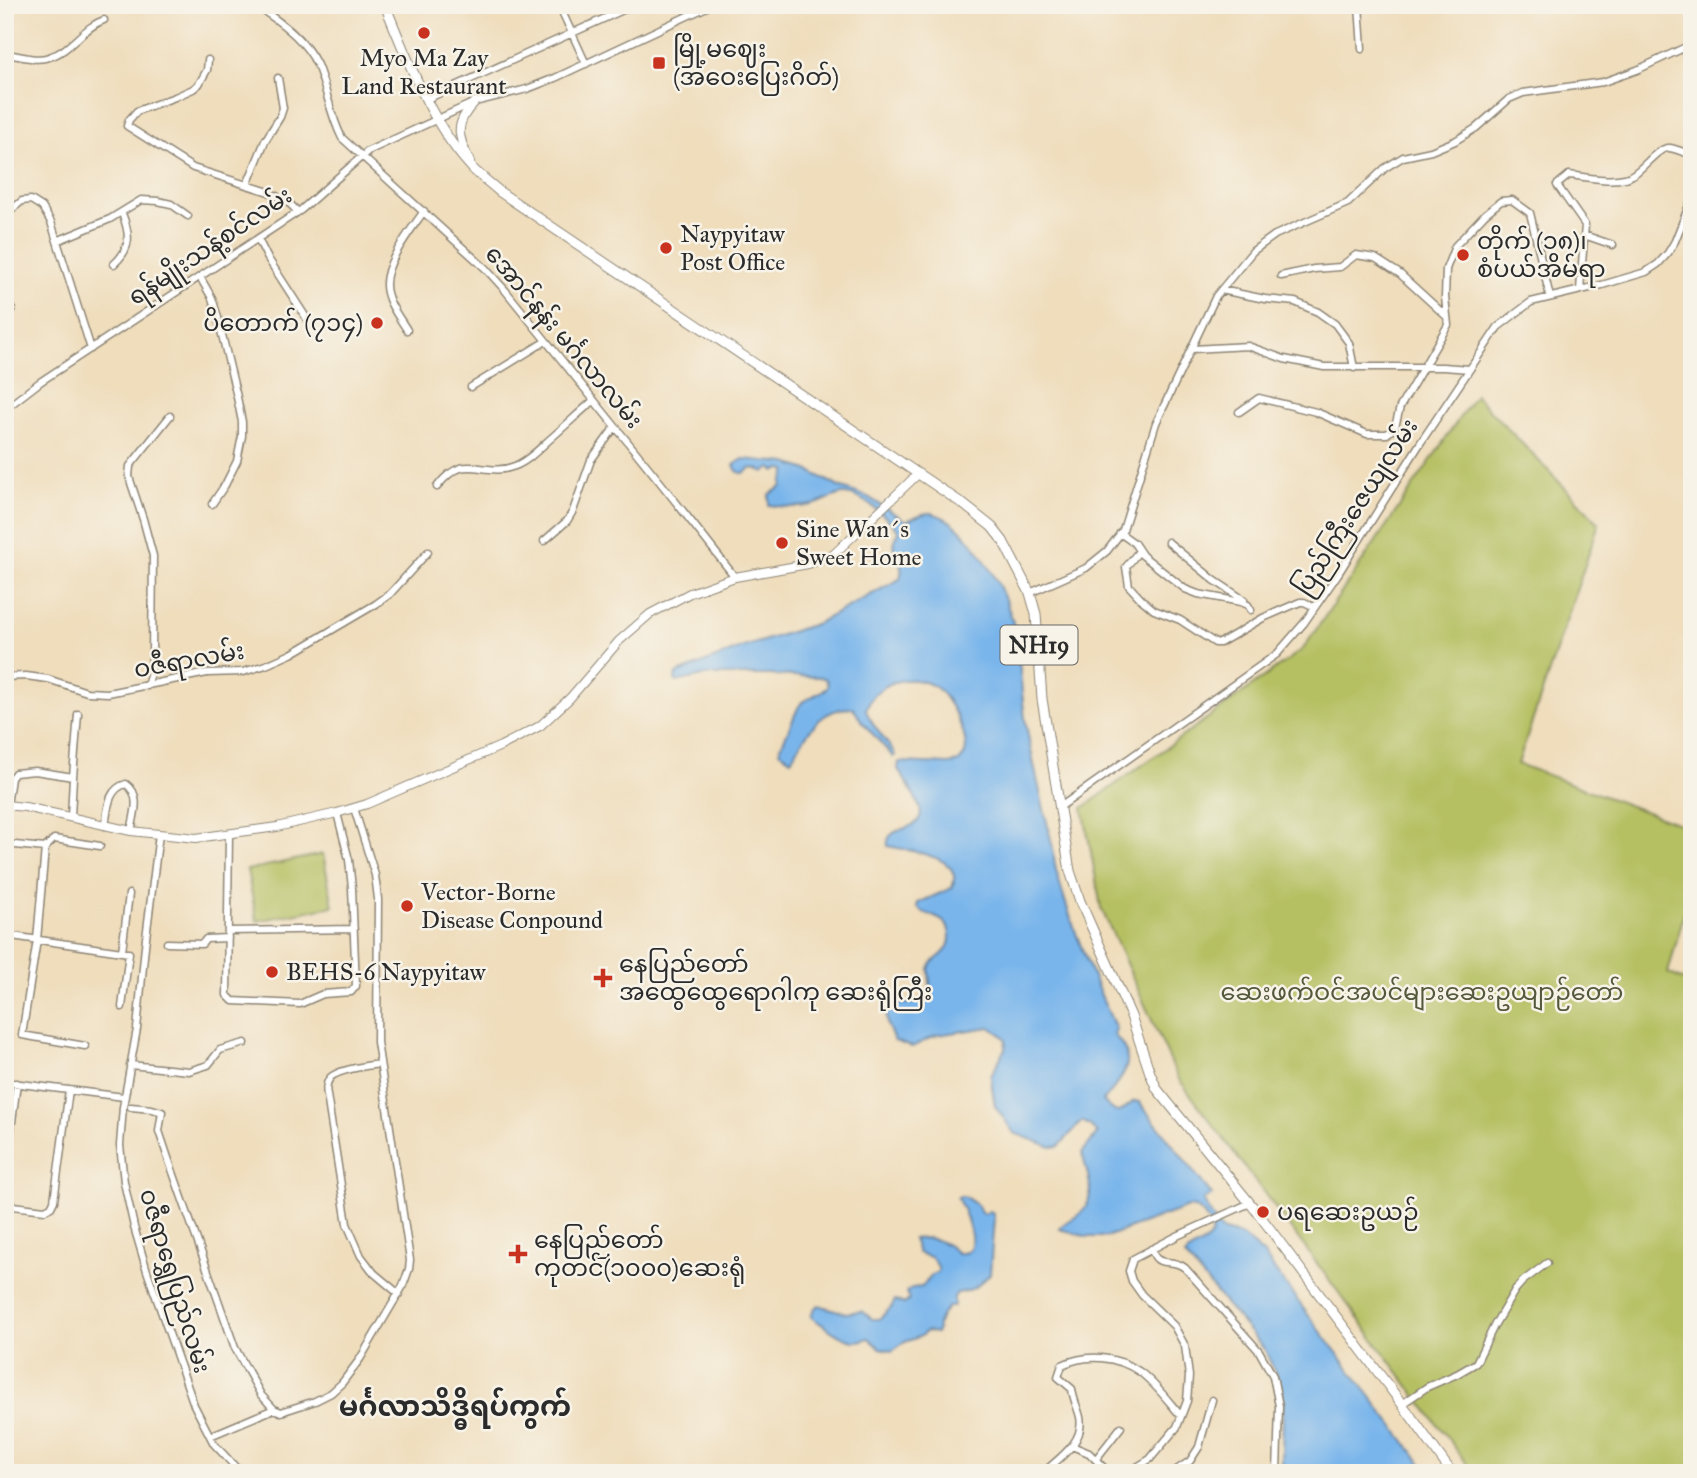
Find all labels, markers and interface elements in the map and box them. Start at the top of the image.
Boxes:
marker: Myo Ma Zay Land Restaurant [416,25,432,41]
place label: မြို့မဈေး (အဝေးပြေးဂိတ်) [673,33,839,96]
place label: Myo Ma Zay Land Restaurant [341,43,507,101]
marker: မြို့မဈေး (အဝေးပြေးဂိတ်) [651,55,667,71]
street label: ရန်မျိုးသန့်စင်လမ်း [122,179,300,315]
place label: Naypyitaw Post Office [680,219,786,277]
place label: တိုက် (၁၈)၊ စံပယ်အိမ်ရာ [1477,225,1606,288]
street label: အောင်နန်း မင်္ဂလာလမ်း [476,239,650,437]
marker: Naypyitaw Post Office [658,240,674,256]
marker: တိုက် (၁၈)၊ စံပယ်အိမ်ရာ [1455,247,1471,263]
place label: ပိတောက် (၇၁၄) [203,307,363,342]
marker: ပိတောက် (၇၁၄) [369,315,385,331]
street label: ပြည်ကြီးဇေယျလမ်း [1287,412,1428,603]
place label: Sine Wan´s Sweet Home [796,514,922,572]
marker: Sine Wan´s Sweet Home [774,535,790,551]
road number: NH19 [1000,625,1078,664]
street label: ဝဇီရာလမ်း [131,635,247,688]
place label: Vector-Borne Disease Conpound [420,877,603,935]
marker: Vector-Borne Disease Conpound [399,898,415,914]
place label: နေပြည်တော် အထွေထွေရောဂါကု ဆေးရုံကြီး [619,948,932,1011]
place label: BEHS-6 Naypyitaw [286,957,487,987]
marker: BEHS-6 Naypyitaw [264,964,280,980]
marker: နေပြည်တော် အထွေထွေရောဂါကု ဆေးရုံကြီး [593,968,613,988]
park label: ဆေးဖက်ဝင်အပင်များဆေးဥယျာဉ်တော် [1221,976,1623,1011]
street label: ဝဇီရာရွှေပြည်လမ်း [129,1185,218,1378]
place label: ပရဆေးဥယဉ် [1277,1196,1419,1231]
marker: ပရဆေးဥယဉ် [1255,1204,1271,1220]
place label: နေပြည်တော် ကုတင်(၁၀၀၀)ဆေးရုံ [534,1224,745,1287]
marker: နေပြည်တော် ကုတင်(၁၀၀၀)ဆေးရုံ [508,1244,528,1264]
district label: မင်္ဂလာသိဒ္ဓိရပ်ကွက် [339,1387,571,1430]

